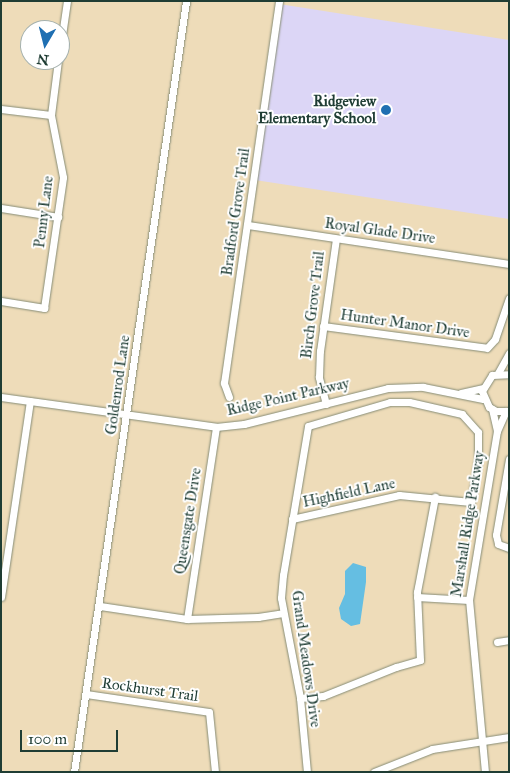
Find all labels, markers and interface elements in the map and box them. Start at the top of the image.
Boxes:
north arrow [20,20,70,70]
text: N [36,50,50,69]
place label: Ridgeview Elementary School [258,92,376,127]
marker: Ridgeview Elementary School [380,104,392,116]
street label: Bradford Grove Trail [218,147,254,277]
street label: Penny Lane [31,175,57,249]
street label: Royal Glade Drive [323,214,437,248]
street label: Birch Grove Trail [297,250,329,360]
street label: Hunter Manor Drive [339,306,471,342]
street label: Goldenrod Lane [102,334,134,436]
street label: Ridge Point Parkway [225,374,351,420]
street label: Marshall Ridge Parkway [448,450,488,598]
street label: Queensgate Drive [171,467,205,575]
street label: Highfield Lane [301,474,397,512]
street label: Grand Meadows Drive [287,589,325,729]
street label: Rockhurst Trail [101,674,199,706]
scale bar [22,720,120,752]
text: 100 m [28,730,67,748]

